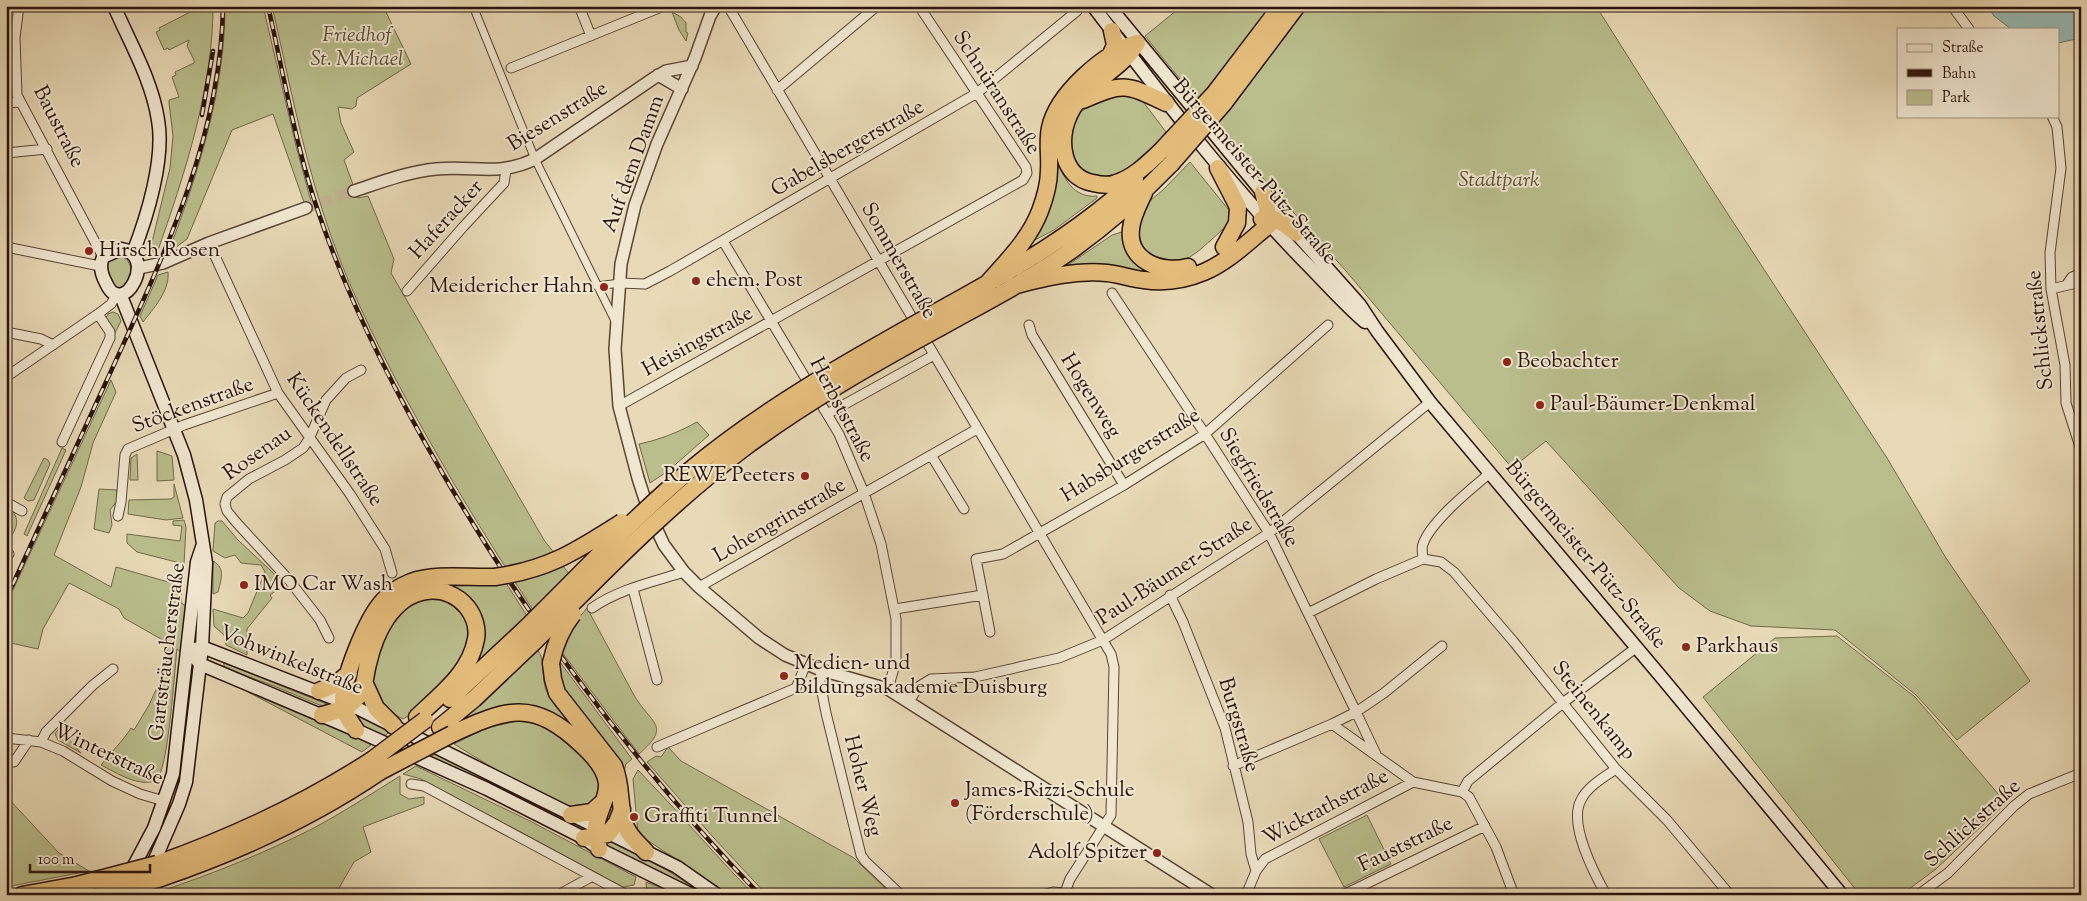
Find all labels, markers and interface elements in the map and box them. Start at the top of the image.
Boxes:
park label: Friedhof St. Michael [310,21,404,75]
street label: Schnüranstraße [945,25,1047,161]
legend [1897,28,2060,118]
text: Straße [1942,38,1984,59]
text: Bahn [1942,64,1976,85]
street label: Bürgermeister-Pütz-Straße [1165,72,1343,272]
street label: Biesenstraße [502,74,614,160]
street label: Baustraße [25,81,91,173]
text: Park [1942,88,1971,109]
street label: Auf dem Damm [595,91,673,237]
street label: Gabelsbergerstraße [766,93,930,205]
park label: Stadtpark [1459,166,1540,196]
street label: Haferacker [403,173,491,267]
street label: Sommerstraße [852,197,944,325]
place label: Hirsch Rosen [99,236,220,266]
marker: Hirsch Rosen [83,245,95,257]
place label: ehem. Post [706,266,803,296]
street label: Schlickstraße [2020,268,2062,392]
place label: Meidericher Hahn [430,272,594,302]
marker: ehem. Post [690,275,702,287]
marker: Meidericher Hahn [598,281,610,293]
street label: Heisingstraße [637,299,759,385]
place label: Beobachter [1517,347,1619,377]
street label: Hogenweg [1052,348,1128,444]
street label: Herbststraße [801,352,881,468]
marker: Beobachter [1501,356,1513,368]
street label: Kückendellstraße [278,367,390,513]
street label: Stöckenstraße [128,370,258,442]
place label: Paul-Bäumer-Denkmal [1550,390,1756,420]
marker: Paul-Bäumer-Denkmal [1534,399,1546,411]
street label: Habsburgerstraße [1056,401,1206,511]
street label: Rosenau [217,419,299,489]
street label: Siegfriedstraße [1210,422,1306,554]
street label: Bürgermeister-Pütz-Straße [1497,454,1673,656]
place label: REWE Peeters [663,461,795,491]
marker: REWE Peeters [799,470,811,482]
street label: Lohengrinstraße [708,471,852,571]
street label: Paul-Bäumer-Straße [1091,510,1259,634]
street label: Gartsträucherstraße [142,561,194,743]
place label: IMO Car Wash [254,570,393,600]
marker: IMO Car Wash [238,579,250,591]
street label: Vohwinkelstraße [214,618,368,704]
place label: Parkhaus [1696,632,1778,662]
marker: Parkhaus [1680,641,1692,653]
place label: Medien- und Bildungsakademie Duisburg [794,649,1047,703]
street label: Steinenkamp [1544,655,1642,767]
marker: Medien- und Bildungsakademie Duisburg [778,670,790,682]
street label: Burgstraße [1209,674,1267,776]
street label: Winterstraße [48,716,168,794]
street label: Hoher Weg [835,732,889,840]
street label: Wickrathstraße [1258,762,1394,854]
street label: Schlickstraße [1918,772,2028,876]
place label: James-Rizzi-Schule (Förderschule) [964,776,1135,830]
marker: James-Rizzi-Schule (Förderschule) [949,797,961,809]
place label: Graffiti Tunnel [644,802,779,832]
street label: Fauststraße [1354,809,1458,881]
marker: Graffiti Tunnel [628,811,640,823]
place label: Adolf Spitzer [1028,838,1147,868]
scale bar [30,841,150,873]
marker: Adolf Spitzer [1151,847,1163,859]
text: 100 m [38,850,75,871]

